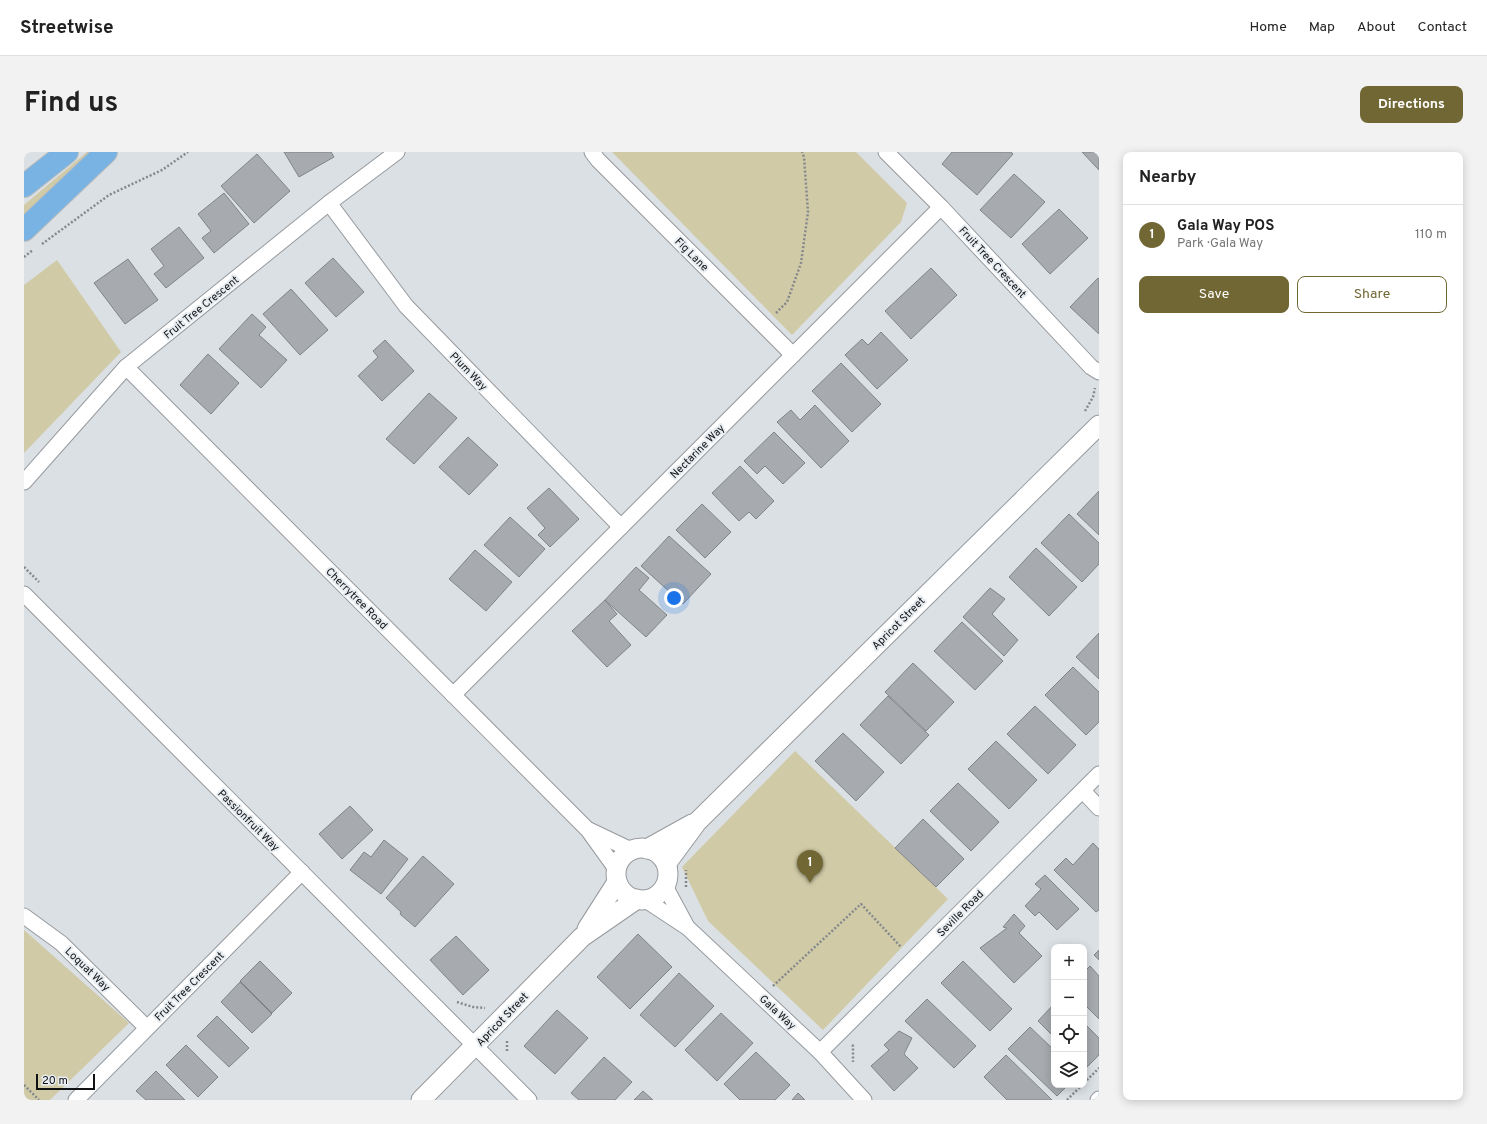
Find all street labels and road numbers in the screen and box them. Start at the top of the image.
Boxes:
street label: Fruit Tree Crescent [956,224,1029,301]
street label: Fig Lane [671,235,711,275]
street label: Fruit Tree Crescent [161,273,242,342]
street label: Plum Way [446,349,490,394]
street label: Nectarine Way [667,421,728,482]
street label: Cherrytree Road [322,565,390,633]
street label: Apricot Street [869,594,928,653]
street label: Passionfruit Way [214,787,282,855]
street label: Seville Road [934,887,987,940]
street label: Loquat Way [62,945,113,995]
street label: Fruit Tree Crescent [152,949,227,1024]
street label: Apricot Street [474,990,532,1049]
street label: Gala Way [756,992,799,1033]

